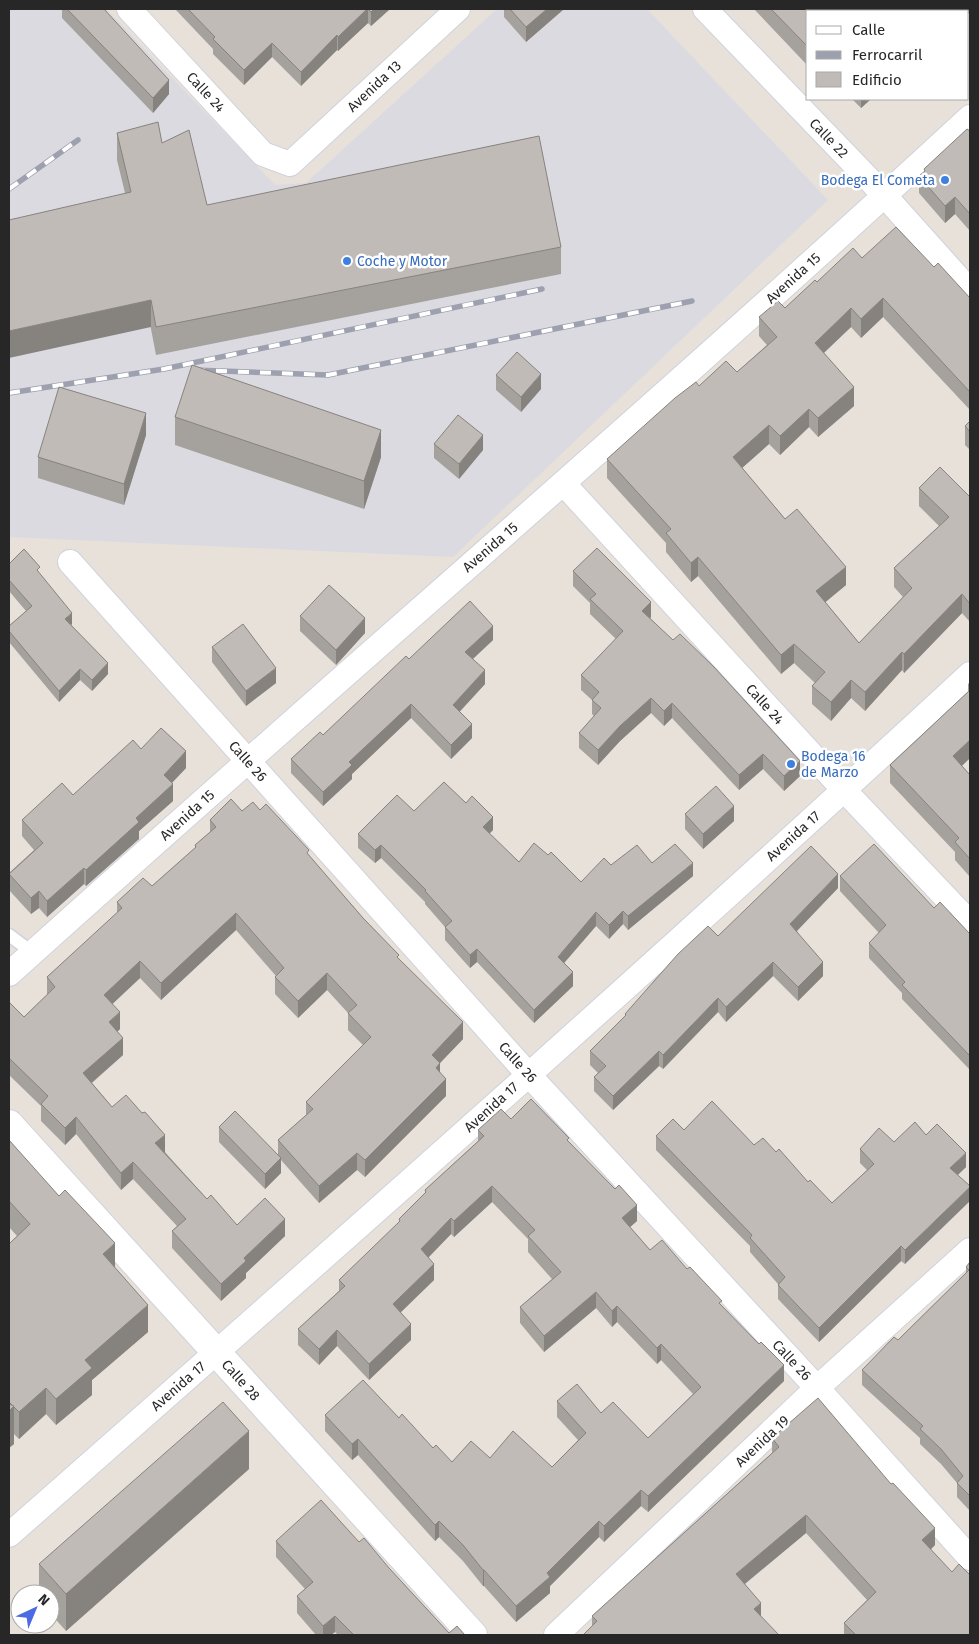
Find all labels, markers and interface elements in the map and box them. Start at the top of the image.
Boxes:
legend [806,10,969,100]
text: Calle [852,21,885,39]
text: Ferrocarril [852,46,923,64]
street label: Avenida 13 [344,57,405,116]
street label: Calle 24 [183,69,229,116]
text: Edificio [852,71,902,89]
street label: Calle 22 [806,115,852,162]
place label: Bodega El Cometa [821,172,935,189]
marker: Bodega El Cometa [939,174,951,186]
street label: Avenida 15 [763,249,824,307]
place label: Coche y Motor [357,253,448,270]
marker: Coche y Motor [341,255,353,267]
street label: Avenida 15 [459,519,521,576]
street label: Calle 24 [742,681,788,729]
street label: Calle 26 [225,737,270,785]
place label: Bodega 16 de Marzo [801,748,866,781]
marker: Bodega 16 de Marzo [785,758,797,770]
street label: Avenida 15 [157,786,218,844]
street label: Avenida 17 [763,808,824,865]
street label: Calle 26 [495,1038,540,1086]
street label: Avenida 17 [461,1079,522,1136]
street label: Calle 26 [769,1337,815,1384]
street label: Calle 28 [218,1356,264,1405]
street label: Avenida 17 [148,1358,209,1415]
street label: Avenida 19 [732,1412,793,1471]
north arrow [10,1584,60,1634]
text: N [34,1591,53,1609]

